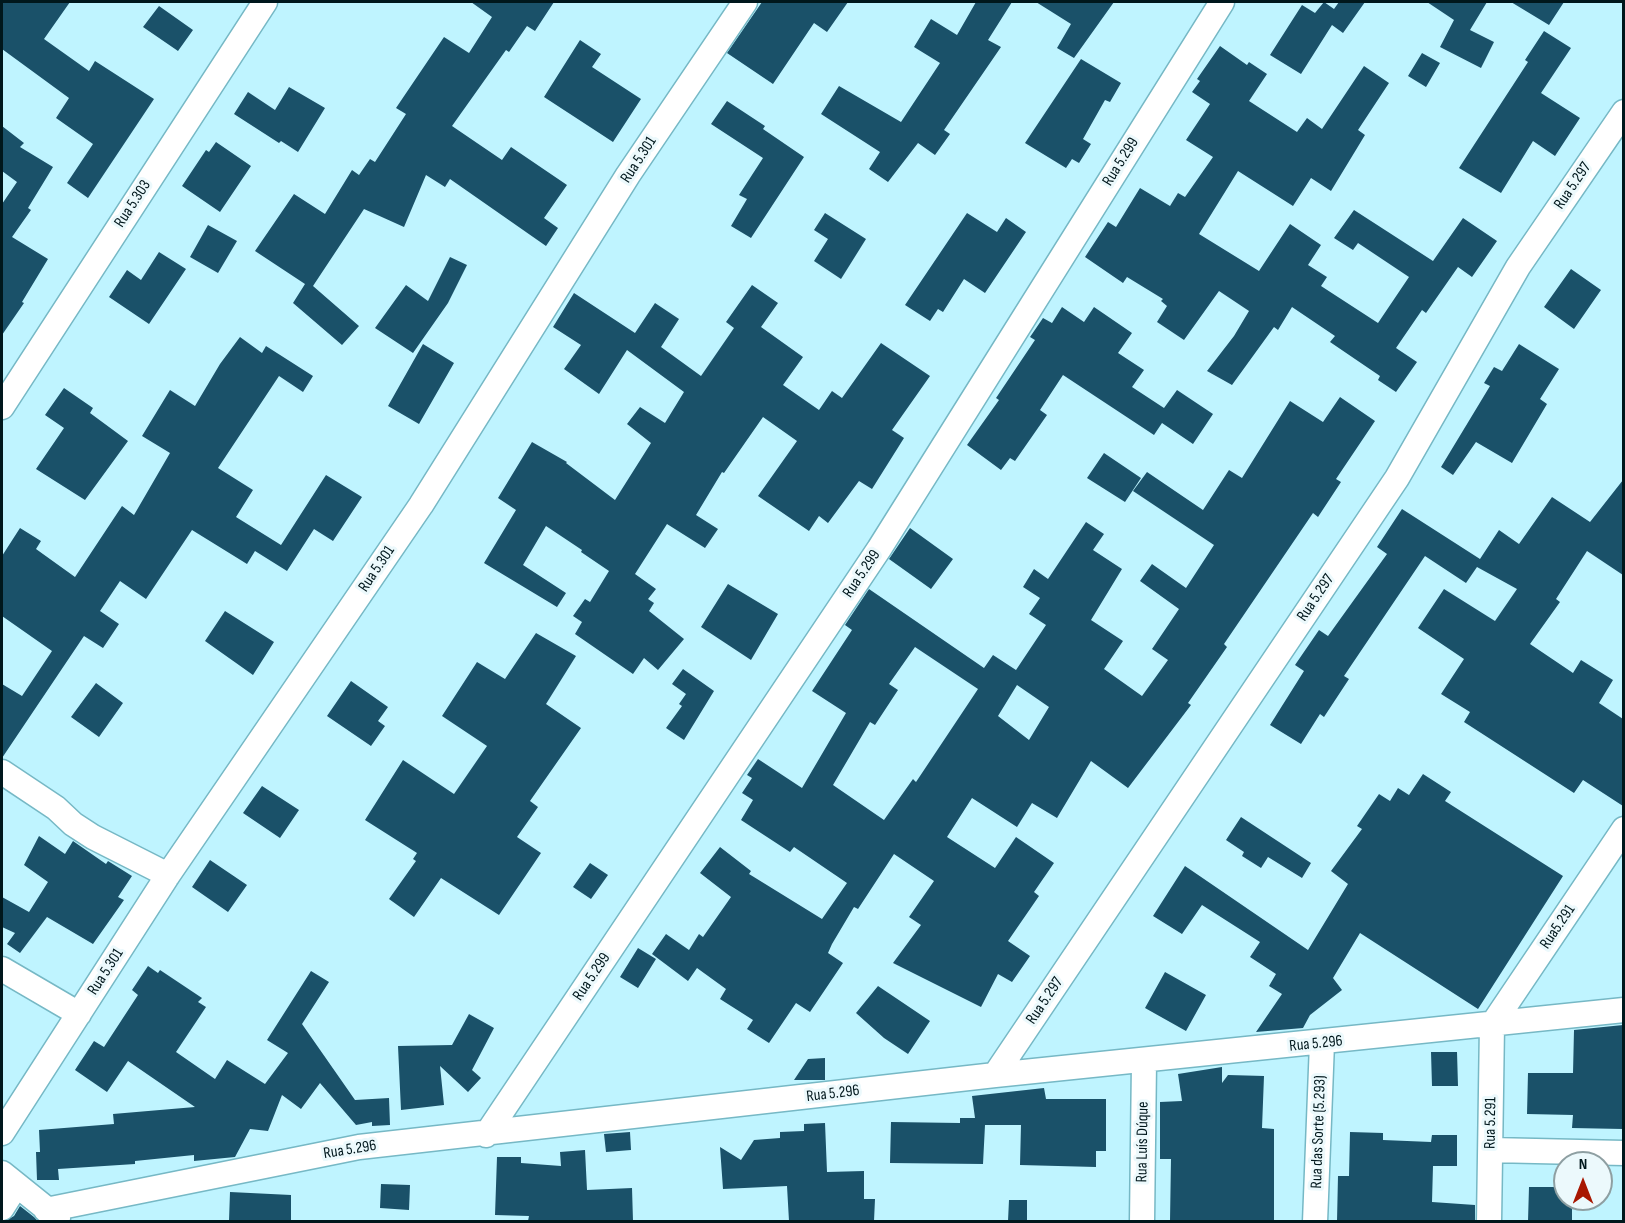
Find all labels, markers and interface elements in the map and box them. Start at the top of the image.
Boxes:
street label: Rua 5.301 [617,133,661,187]
street label: Rua 5.299 [1099,134,1143,190]
street label: Rua 5.297 [1550,159,1596,213]
street label: Rua 5.303 [111,177,155,231]
street label: Rua 5.301 [355,542,399,596]
street label: Rua 5.299 [839,546,885,602]
street label: Rua 5.297 [1293,571,1339,625]
street label: Rua5.291 [1536,901,1580,953]
street label: Rua 5.301 [84,945,128,999]
street label: Rua 5.299 [569,949,615,1005]
street label: Rua 5.297 [1022,974,1068,1028]
street label: Rua 5.296 [1288,1032,1344,1056]
street label: Rua das Sorte (5.293) [1307,1075,1331,1189]
street label: Rua 5.296 [805,1081,861,1107]
street label: Rua 5.291 [1481,1097,1501,1149]
street label: Rua Luís Dúque [1133,1101,1153,1183]
street label: Rua 5.296 [322,1136,378,1164]
north arrow [1553,1151,1613,1211]
text: N [1579,1155,1587,1174]

